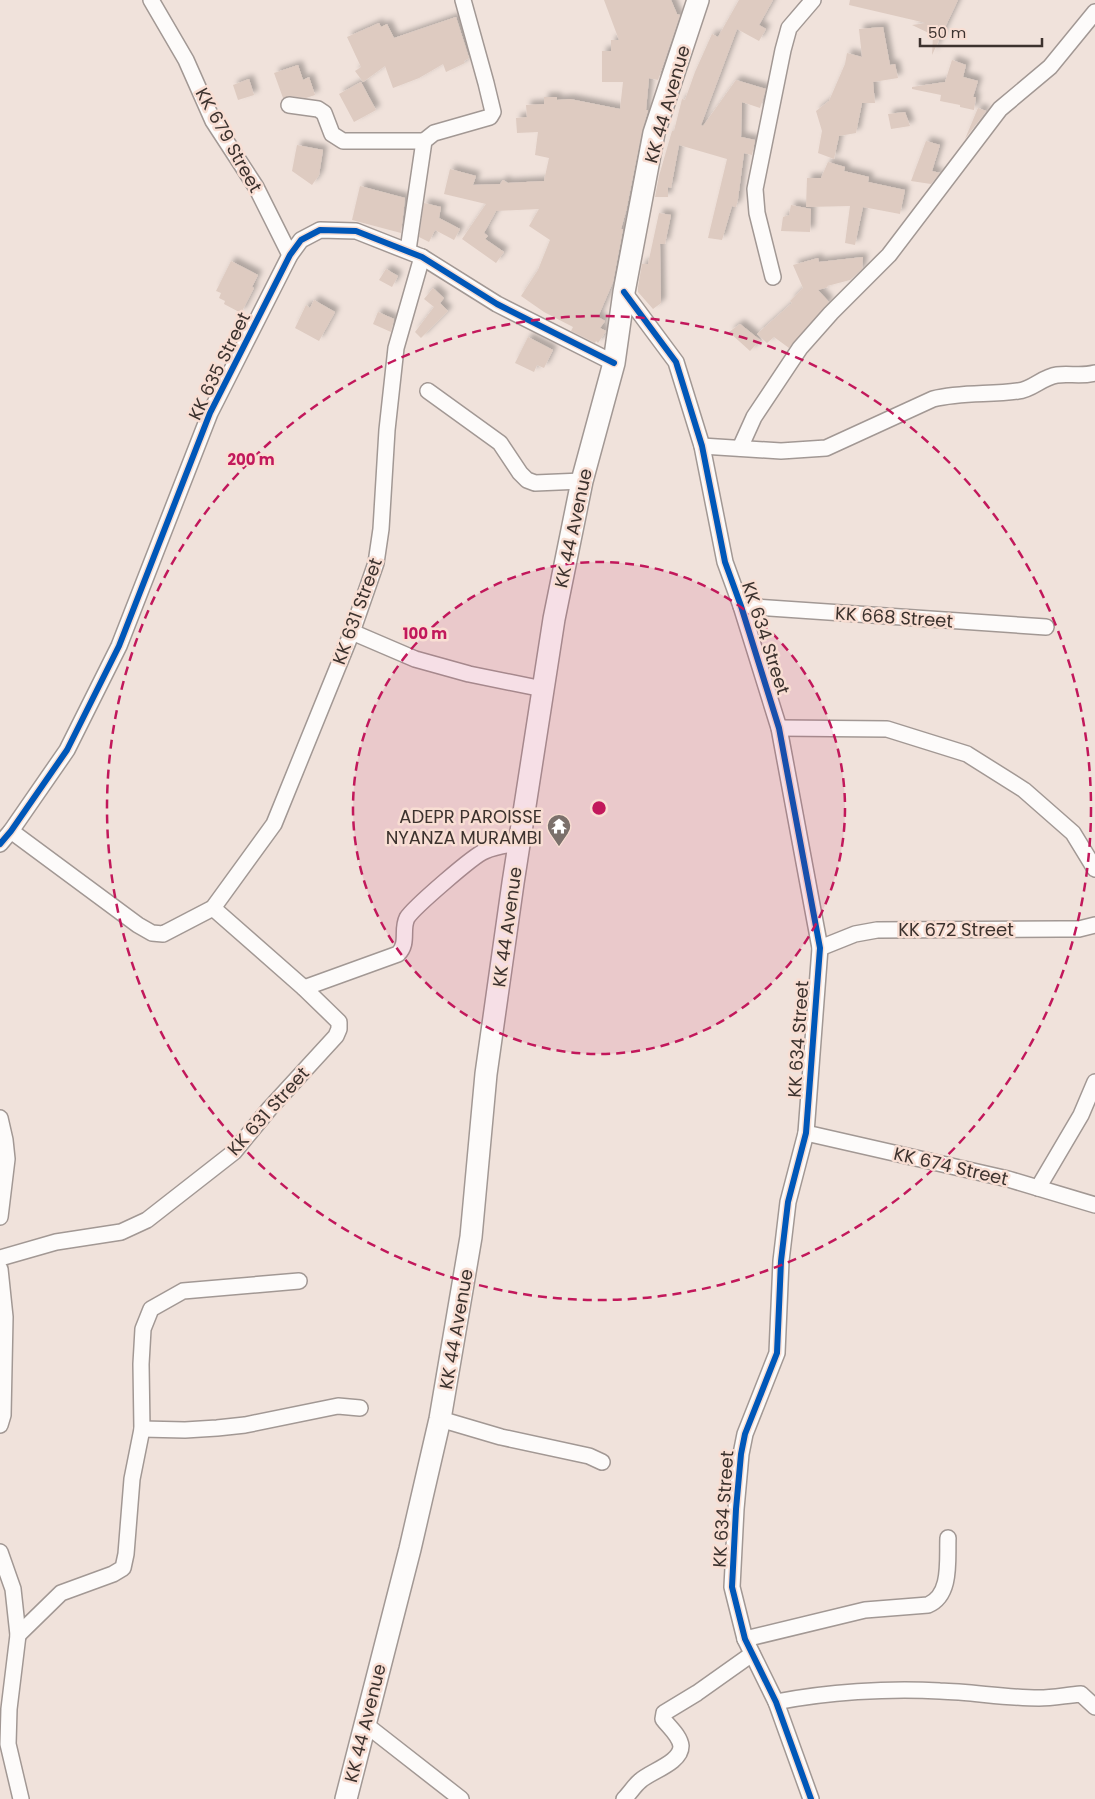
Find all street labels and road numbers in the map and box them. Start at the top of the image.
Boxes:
street label: KK 44 Avenue [638,42,696,166]
street label: KK 679 Street [190,83,268,197]
street label: KK 635 Street [182,308,256,424]
street label: KK 44 Avenue [548,466,598,590]
street label: KK 631 Street [326,554,388,668]
street label: KK 634 Street [736,578,796,698]
street label: KK 668 Street [834,600,954,634]
street label: KK 44 Avenue [486,865,528,989]
street label: KK 672 Street [898,917,1014,942]
street label: KK 634 Street [781,980,815,1098]
street label: KK 631 Street [221,1061,315,1161]
street label: KK 674 Street [891,1141,1011,1191]
street label: KK 44 Avenue [433,1267,479,1391]
street label: KK 634 Street [706,1450,740,1568]
street label: KK 44 Avenue [338,1661,392,1785]

